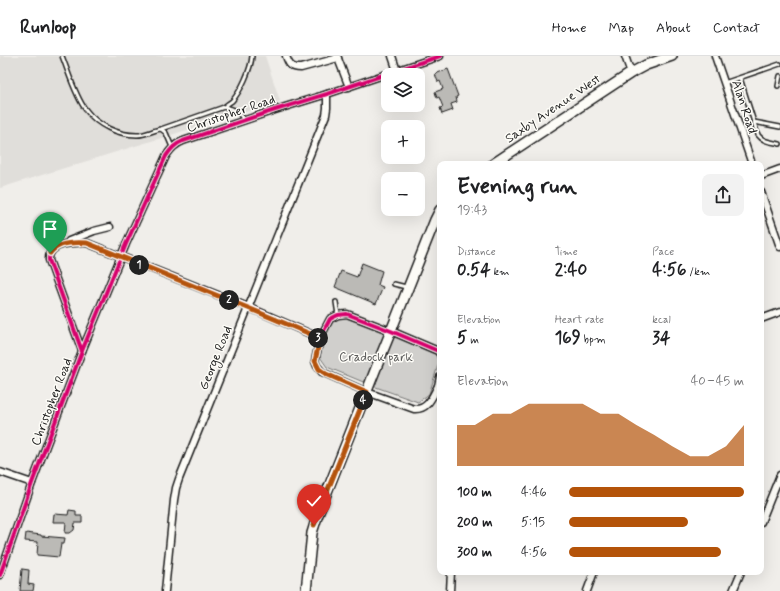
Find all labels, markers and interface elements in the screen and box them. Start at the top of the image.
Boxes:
text: Runloop [20,15,77,40]
text: Home [552,19,586,37]
text: Map [608,19,634,37]
text: About [656,19,691,37]
text: Contact [713,19,760,37]
map controls [381,68,425,216]
button: layers [381,68,425,112]
street label: Saxby Avenue West [502,71,604,147]
street label: Alan Road [727,78,761,136]
street label: Christopher Road [185,91,277,137]
button: + [381,120,425,164]
button: − [381,172,425,216]
text: Evening run [457,173,577,201]
button: share [702,174,744,216]
text: 19:43 [457,202,487,219]
pin [33,212,67,253]
icon: arrive [39,218,61,240]
text: Distance [457,245,496,259]
text: Time [555,245,578,259]
text: Pace [652,245,674,259]
pin: 1 [129,255,149,275]
text: 1 [137,258,141,272]
text: 0.54 [457,259,491,281]
text: 2:40 [555,259,587,281]
text: 4:56 [652,259,686,281]
text: km [491,265,510,279]
text: /km [686,265,710,279]
pin: 2 [219,290,239,310]
text: 2 [226,293,232,307]
text: Elevation [457,313,500,327]
text: Heart rate [555,313,604,327]
text: kcal [652,313,671,327]
street label: George Road [195,323,238,393]
text: 5 [457,327,467,349]
text: 169 [555,327,581,349]
text: 34 [652,327,670,349]
pin: 3 [308,328,328,348]
text: 3 [316,331,320,345]
text: m [467,333,479,347]
text: bpm [581,333,606,347]
park label: Cradock park [339,349,414,366]
street label: Christopher Road [27,356,77,448]
text: Elevation [457,373,508,390]
text: 40–45 m [691,373,744,390]
pin: 4 [353,390,373,410]
text: 4 [360,393,366,407]
pin [297,484,331,525]
text: 100 m [457,484,492,501]
text: 4:46 [521,484,547,501]
icon: check [303,490,325,512]
text: 200 m [457,514,492,531]
text: 5:15 [521,514,545,531]
text: 300 m [457,544,492,561]
text: 4:56 [521,544,547,561]

